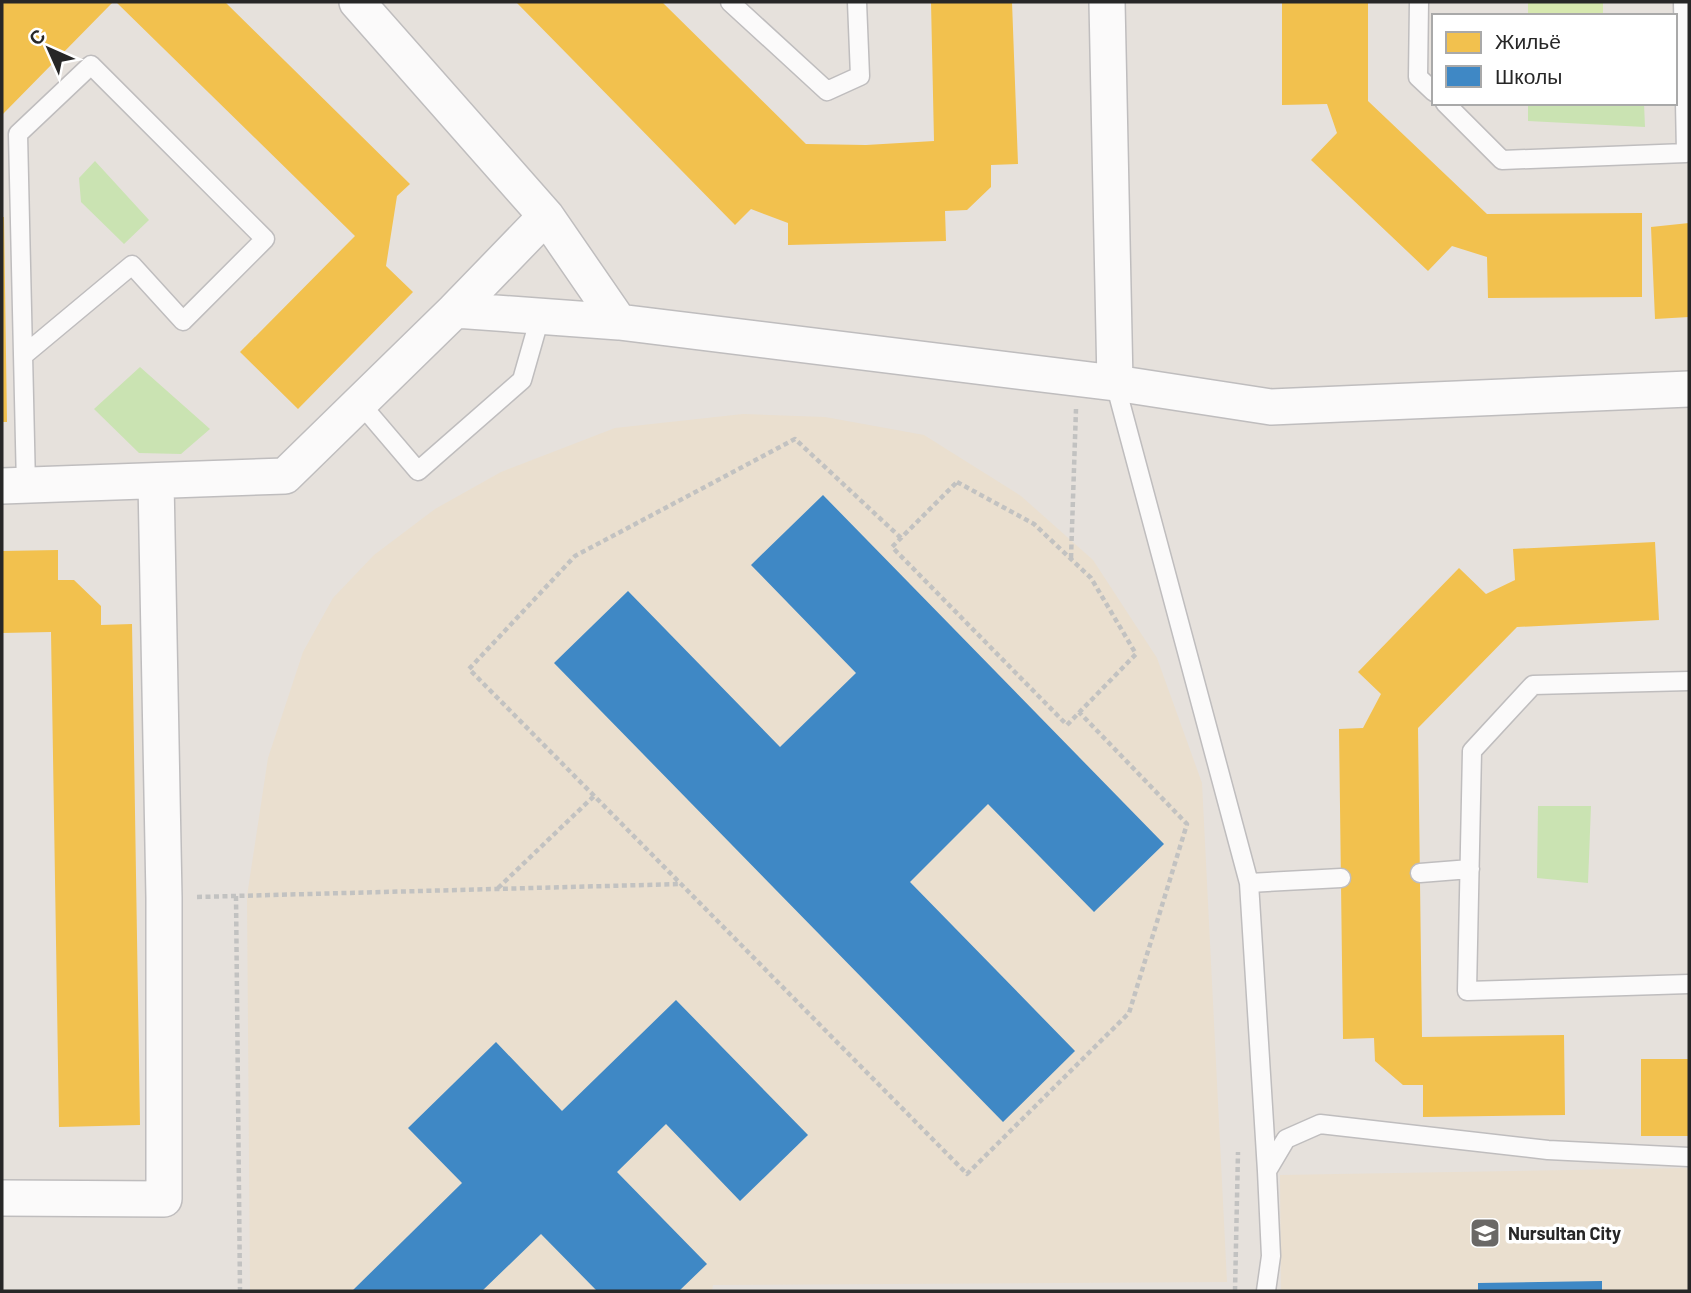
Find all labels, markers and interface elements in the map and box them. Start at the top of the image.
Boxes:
north arrow [14,14,84,84]
legend [1432,14,1677,105]
text: С [24,23,50,50]
text: Жильё [1495,28,1561,53]
text: Школы [1495,63,1562,88]
school or university icon: Nursultan City [1468,1216,1502,1250]
place label: Nursultan City [1508,1222,1621,1244]

